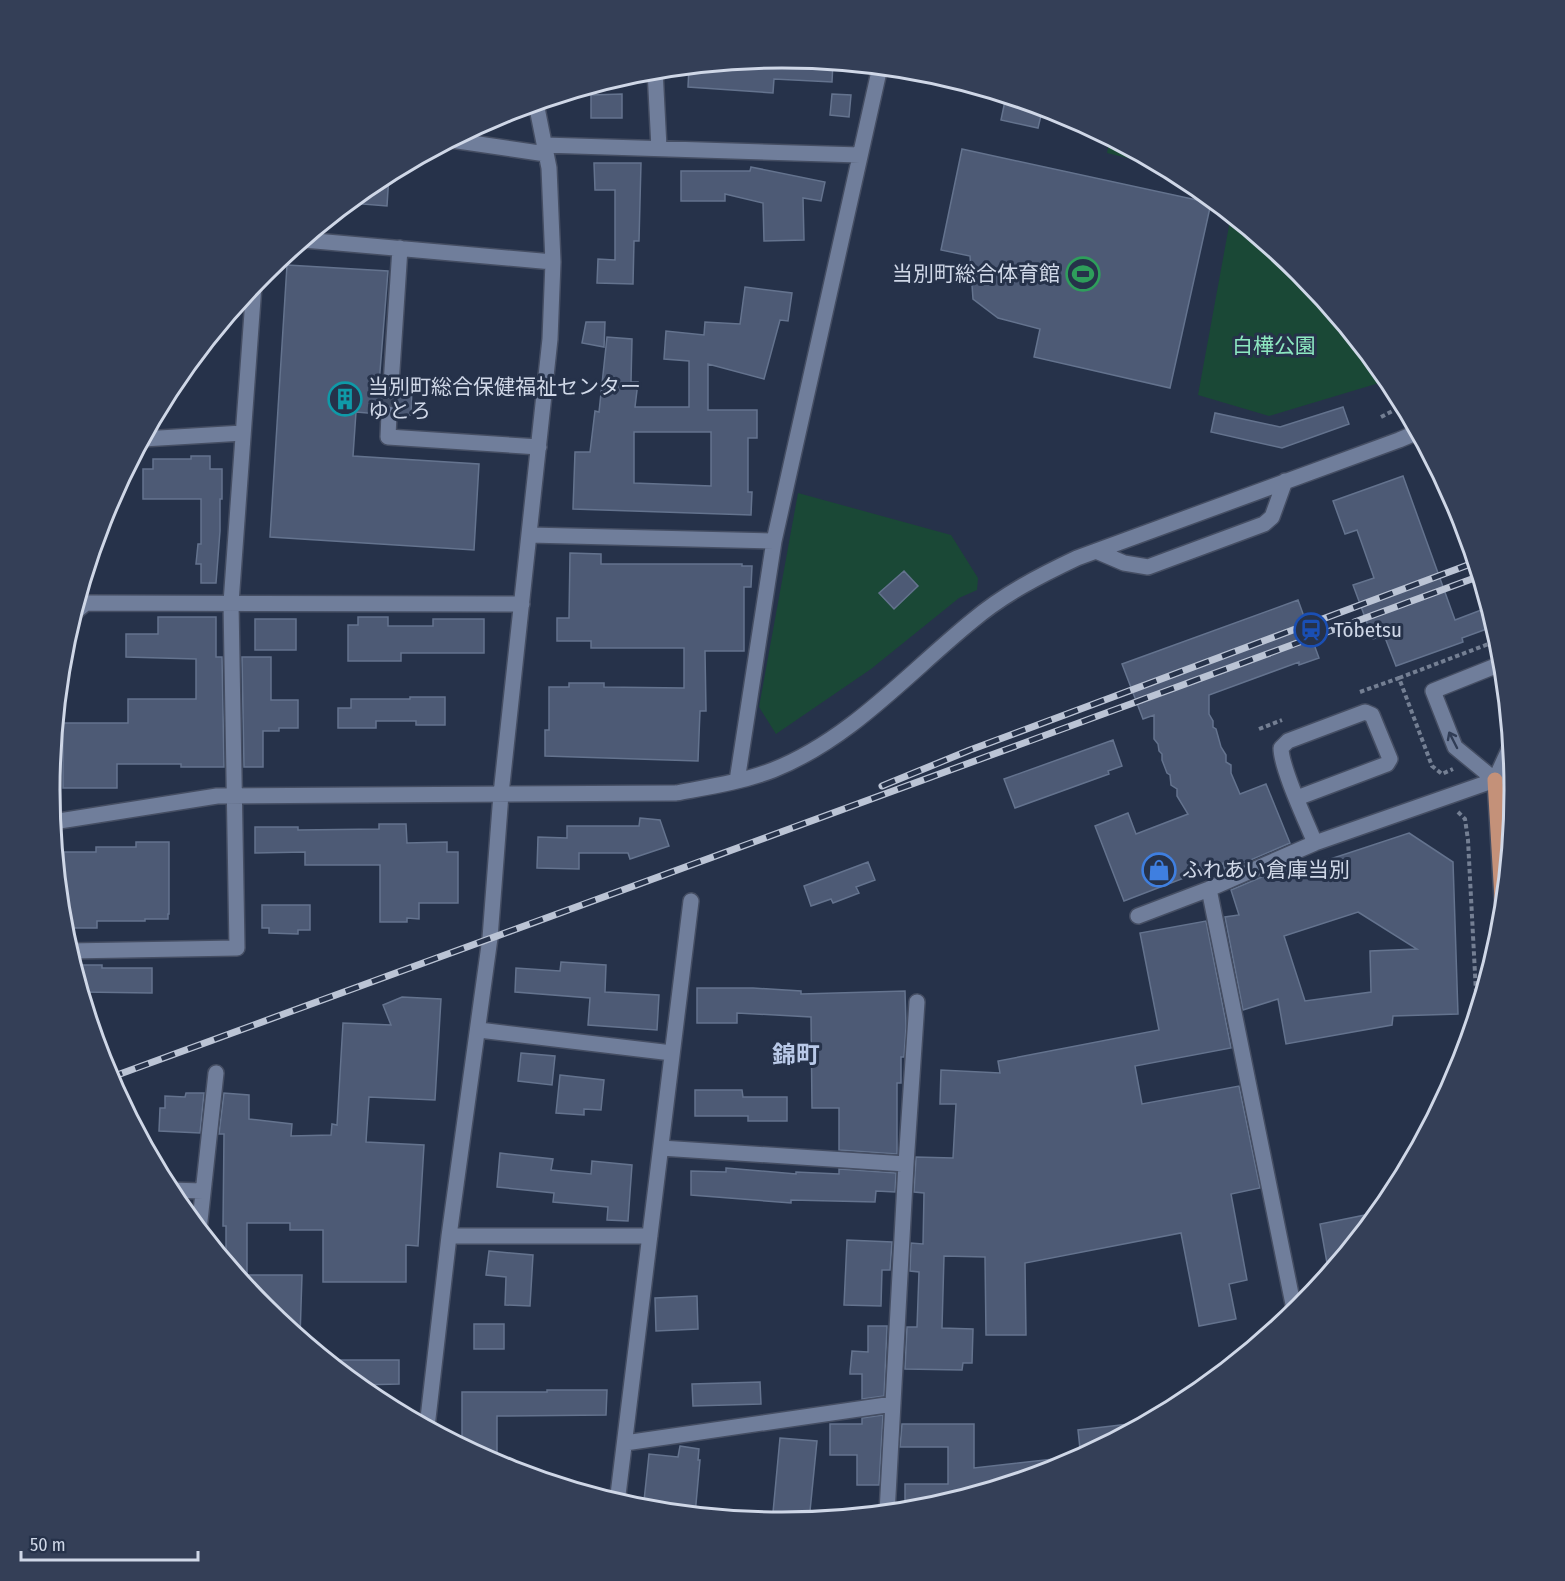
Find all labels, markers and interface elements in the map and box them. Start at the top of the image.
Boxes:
sports icon: 当別町総合体育館 [1065,256,1101,292]
place label: 当別町総合体育館 [892,261,1060,287]
park label: 白樺公園 [1232,333,1316,359]
place label: 当別町総合保健福祉センター ゆとろ [368,374,641,424]
building icon: 当別町総合保健福祉センター ゆとろ [327,381,363,417]
station icon: Tōbetsu [1293,612,1329,648]
place label: Tōbetsu [1334,617,1402,643]
one-way arrow [1447,731,1459,749]
shop icon: ふれあい倉庫当別 [1141,852,1177,888]
place label: ふれあい倉庫当別 [1182,857,1350,883]
district label: 錦町 [772,1041,820,1069]
scale bar [21,1524,198,1562]
text: 50 m [30,1534,66,1556]

